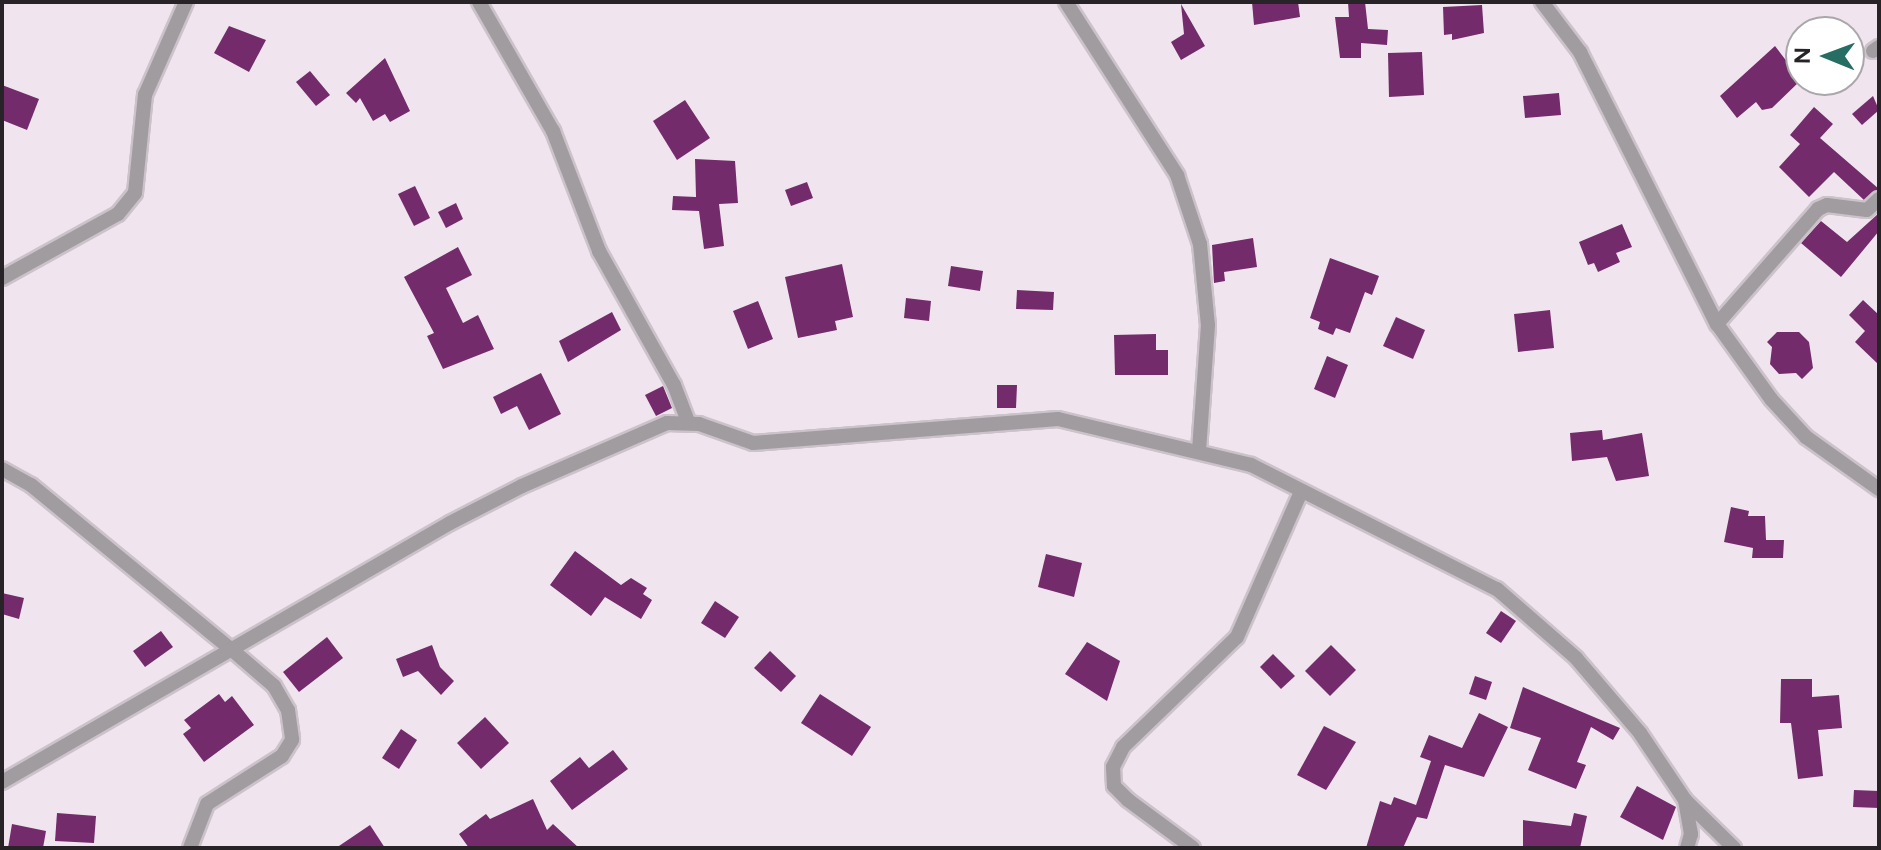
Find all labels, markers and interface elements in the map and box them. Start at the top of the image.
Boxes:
north arrow [1785,16,1865,96]
text: N [1789,47,1816,64]

